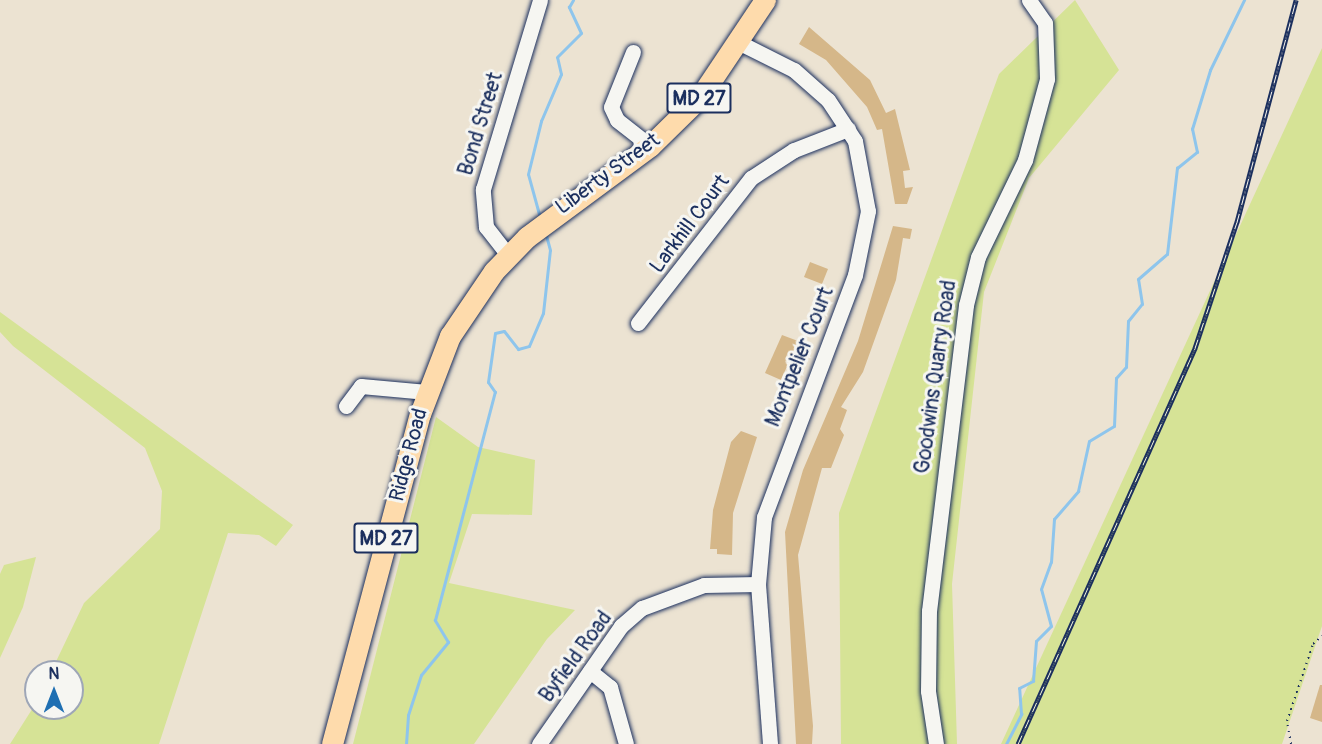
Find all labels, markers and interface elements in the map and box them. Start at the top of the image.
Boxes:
street label: Bond Street [453,69,509,179]
road number: MD 27 [666,81,732,115]
street label: Liberty Street [551,128,665,220]
street label: Larkhill Court [645,170,735,278]
street label: Goodwins Quarry Road [910,279,962,475]
street label: Montpelier Court [761,283,839,431]
street label: Ridge Road [385,406,433,504]
road number: MD 27 [353,521,419,555]
street label: Byfield Road [534,606,618,708]
north arrow [24,660,84,720]
text: N [49,664,59,684]

